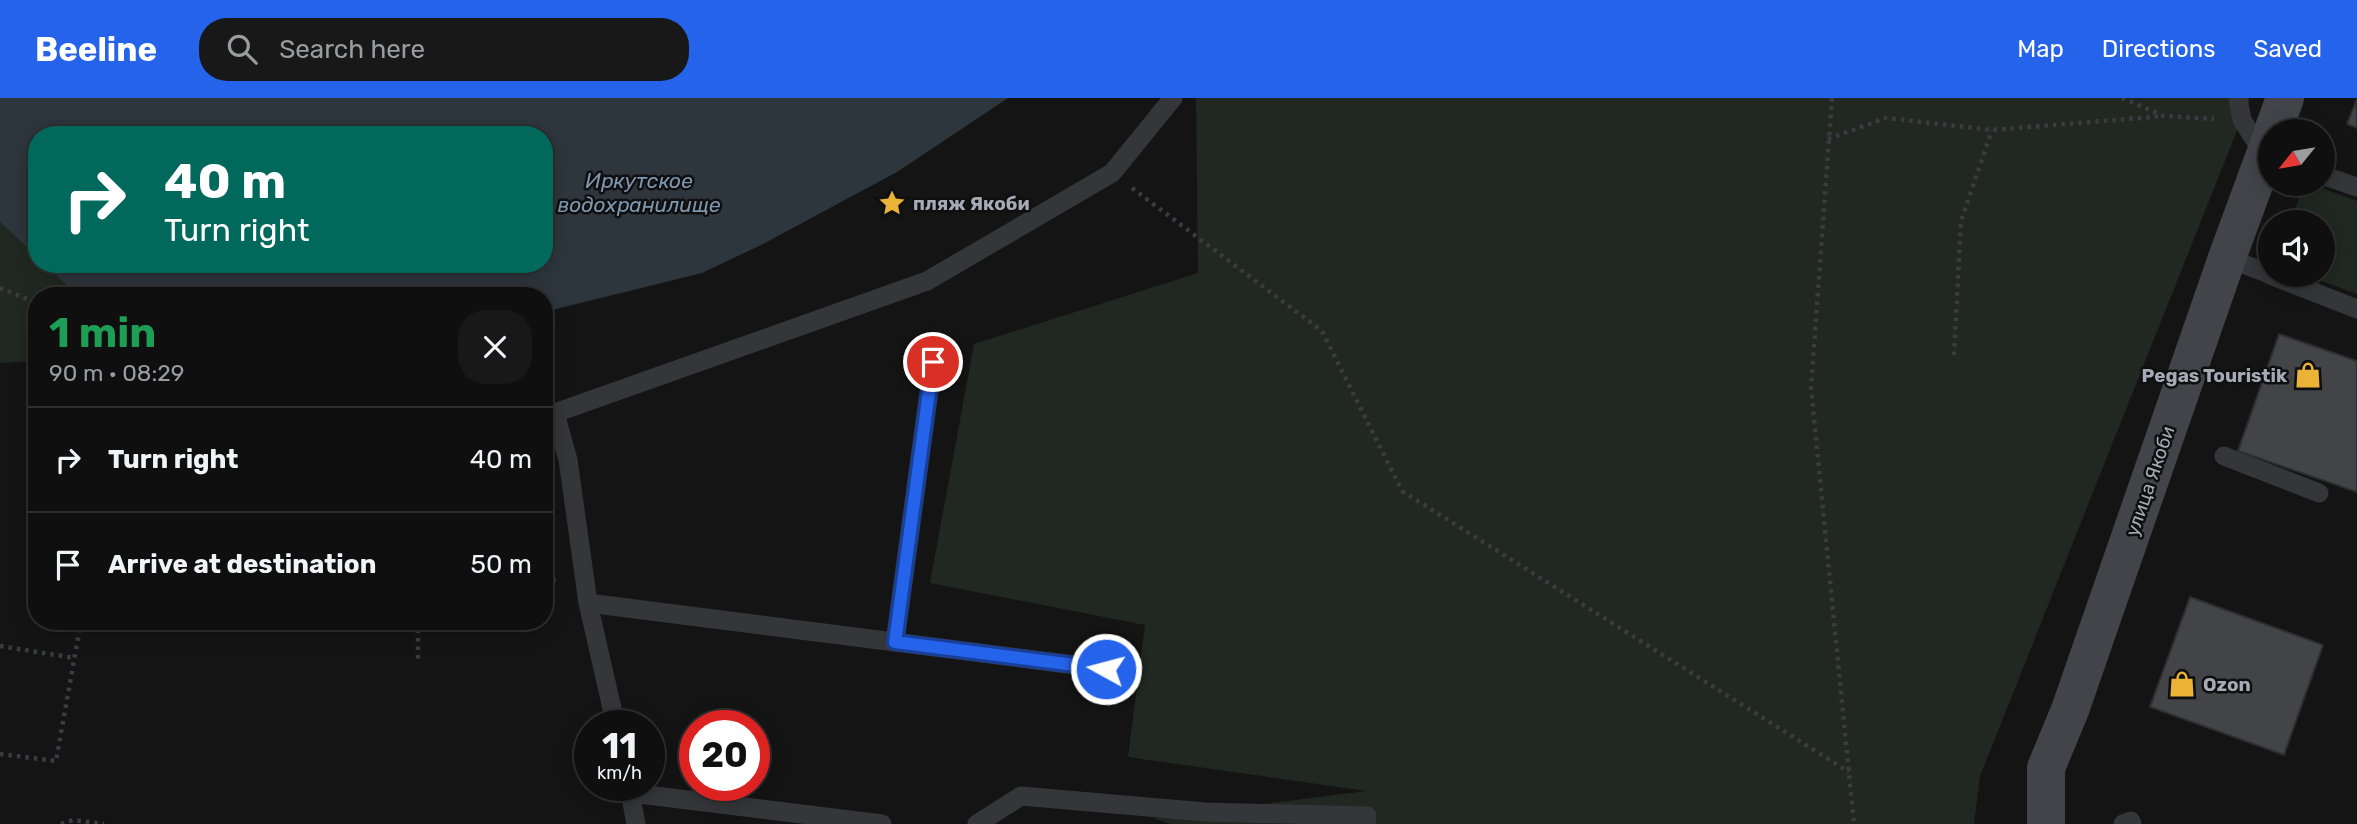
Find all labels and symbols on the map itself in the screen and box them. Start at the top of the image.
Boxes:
north arrow [2258,119,2334,196]
water label: Иркутское водохранилище [557,168,721,217]
place icon: пляж Якоби [877,188,907,218]
place label: пляж Якоби [913,192,1030,215]
pin [903,332,963,392]
shop icon: Pegas Touristik [2293,360,2323,390]
place label: Pegas Touristik [2142,364,2287,387]
street label: улица Якоби [2120,423,2180,539]
position arrow [1069,632,1143,706]
shop icon: Ozon [2167,669,2197,699]
place label: Ozon [2203,673,2251,696]
speed limit sign: 20 [679,710,770,801]

